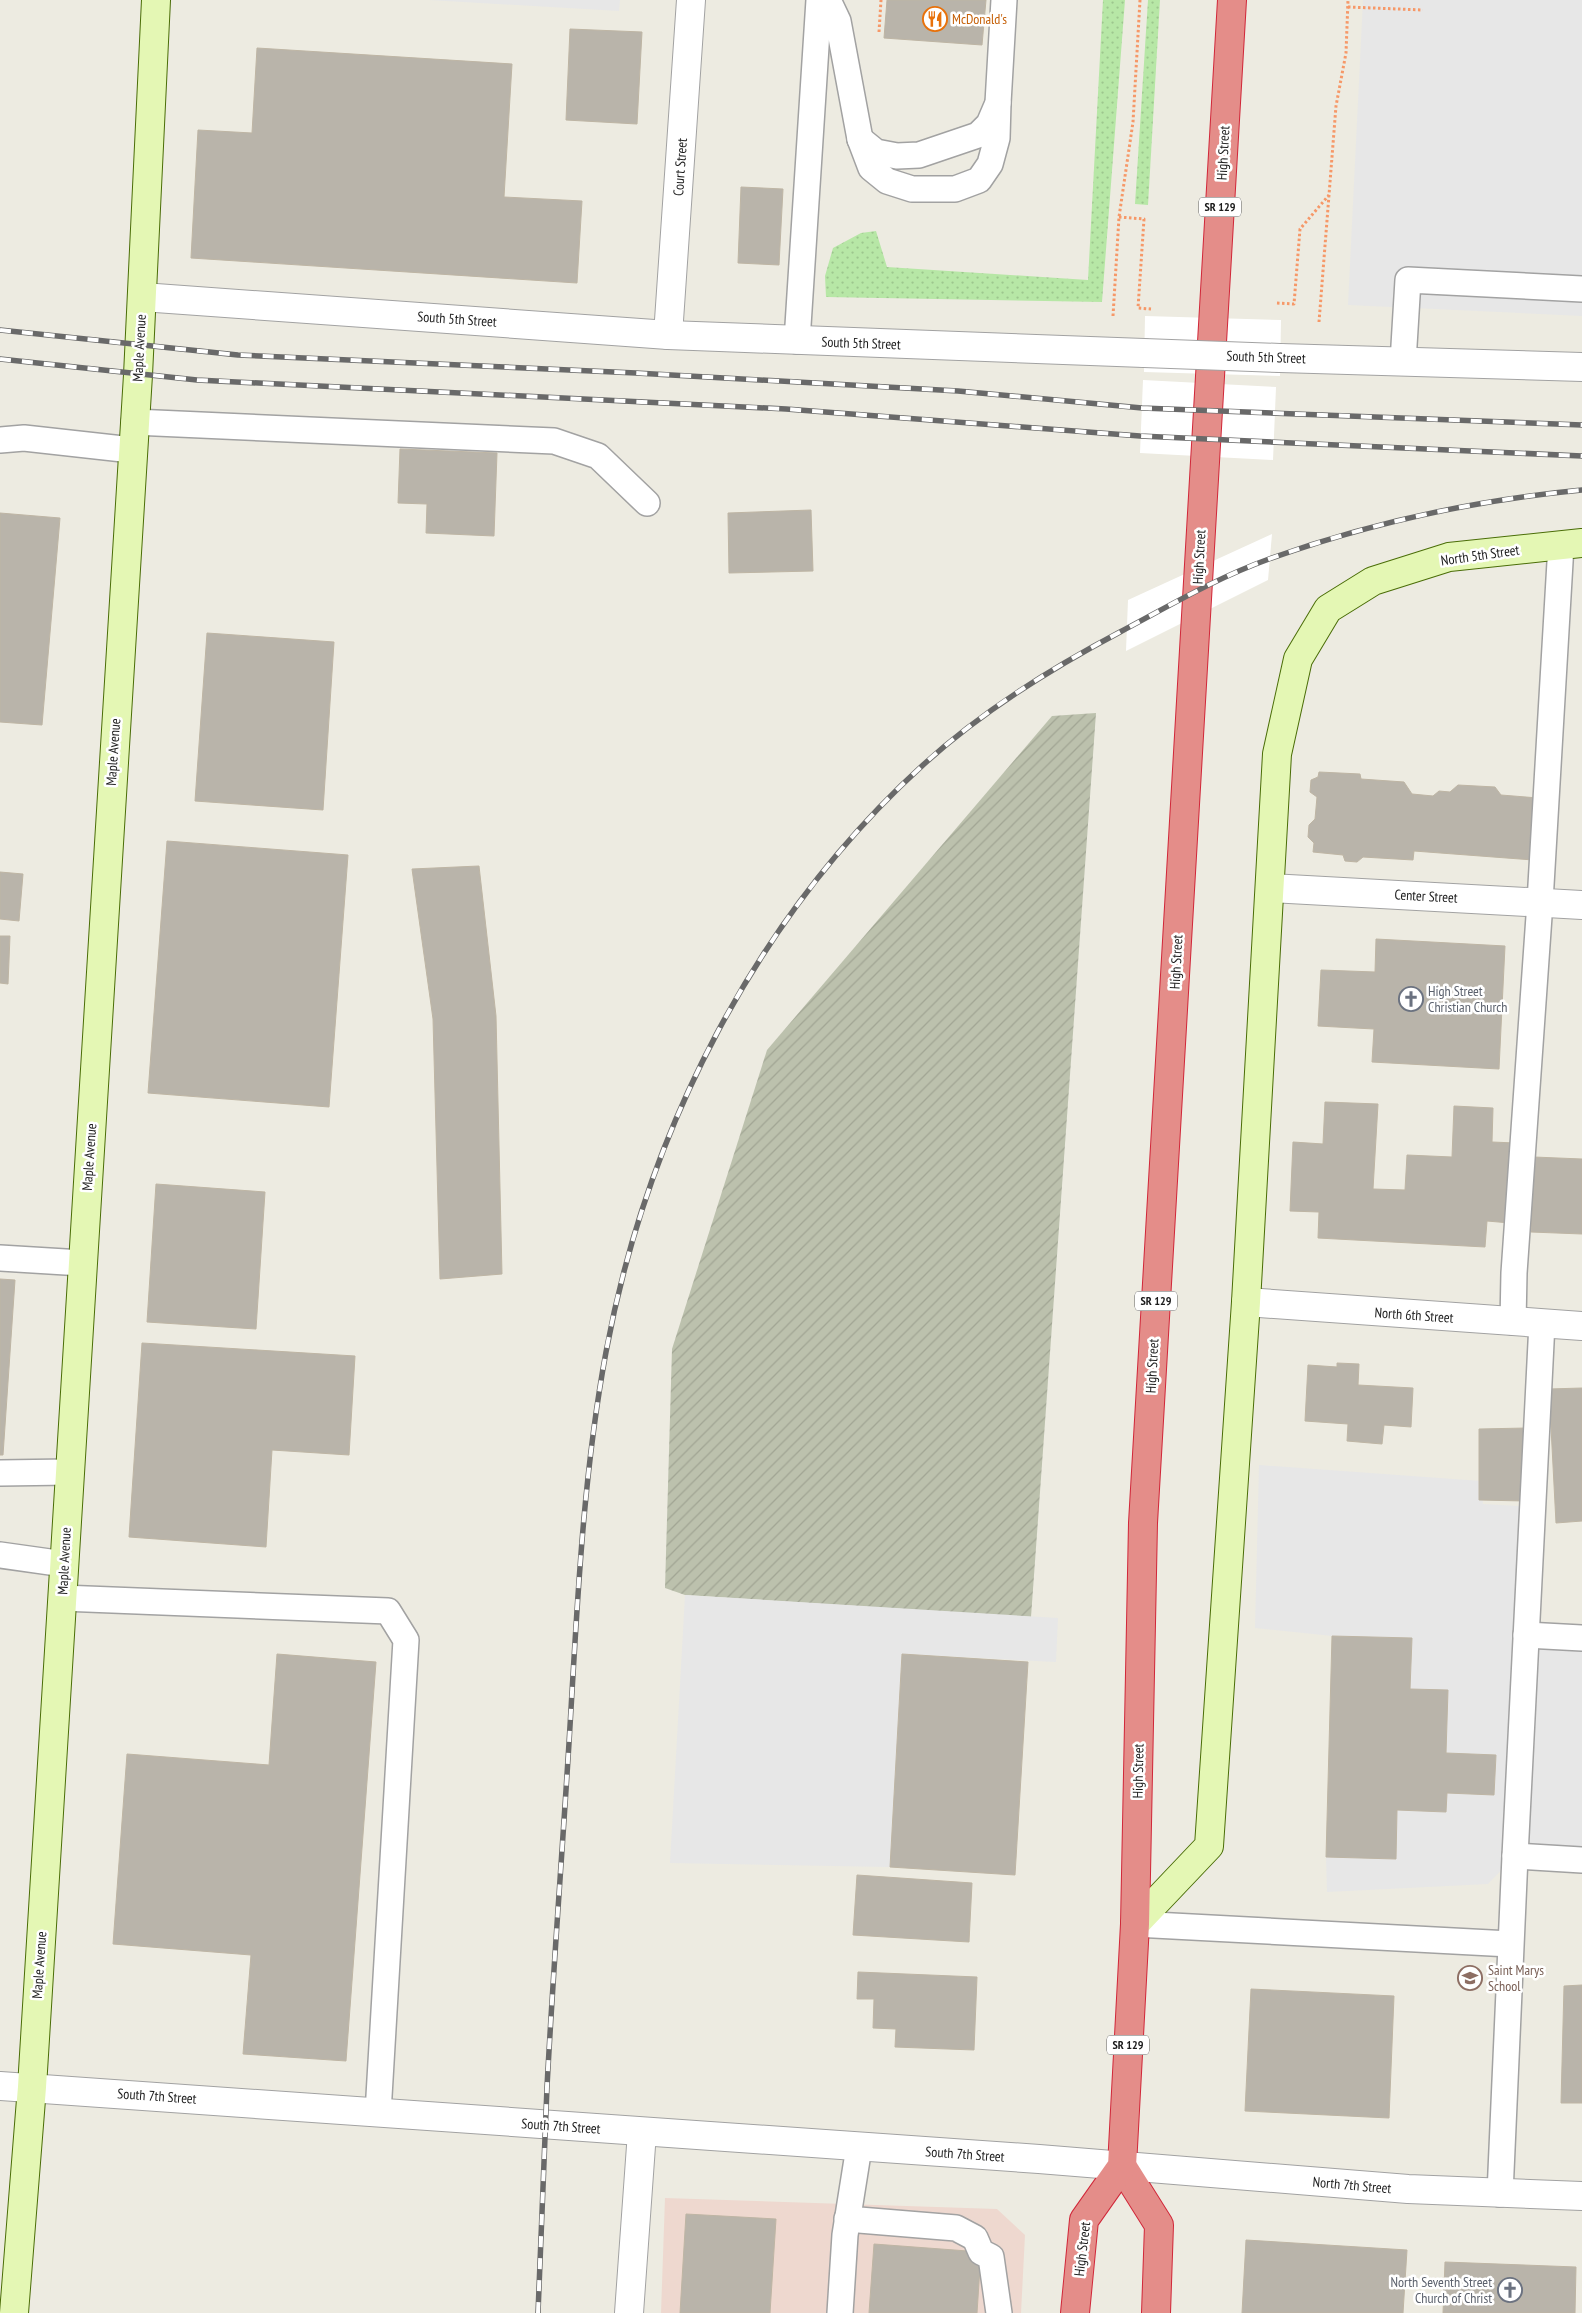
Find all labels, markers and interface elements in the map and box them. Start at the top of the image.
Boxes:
restaurant icon: McDonald's [922,6,948,32]
place label: McDonald's [952,10,1007,28]
street label: High Street [1213,125,1233,181]
street label: Court Street [669,137,691,197]
road number: SR 129 [1199,198,1241,216]
street label: South 5th Street [417,307,497,331]
street label: Maple Avenue [128,314,150,382]
street label: South 5th Street [821,333,901,353]
street label: South 5th Street [1226,347,1306,367]
street label: High Street [1189,529,1209,585]
street label: North 5th Street [1440,541,1521,569]
street label: Maple Avenue [102,717,124,786]
street label: Center Street [1394,885,1458,907]
street label: High Street [1166,934,1186,990]
place label: High Street Christian Church [1428,982,1507,1016]
church icon: High Street Christian Church [1398,986,1424,1012]
street label: Maple Avenue [78,1122,100,1191]
road number: SR 129 [1135,1292,1177,1310]
street label: North 6th Street [1374,1303,1454,1327]
street label: High Street [1142,1338,1162,1394]
street label: Maple Avenue [53,1527,75,1595]
street label: High Street [1129,1743,1147,1799]
street label: Maple Avenue [28,1930,50,1999]
place label: Saint Marys School [1488,1961,1544,1995]
school or university icon: Saint Marys School [1457,1965,1483,1991]
road number: SR 129 [1107,2036,1149,2054]
street label: South 7th Street [117,2084,197,2108]
street label: South 7th Street [521,2114,601,2138]
street label: South 7th Street [925,2142,1005,2166]
street label: North 7th Street [1312,2173,1392,2197]
street label: High Street [1070,2221,1094,2277]
place label: North Seventh Street Church of Christ [1390,2273,1492,2307]
church icon: North Seventh Street Church of Christ [1497,2277,1523,2303]

